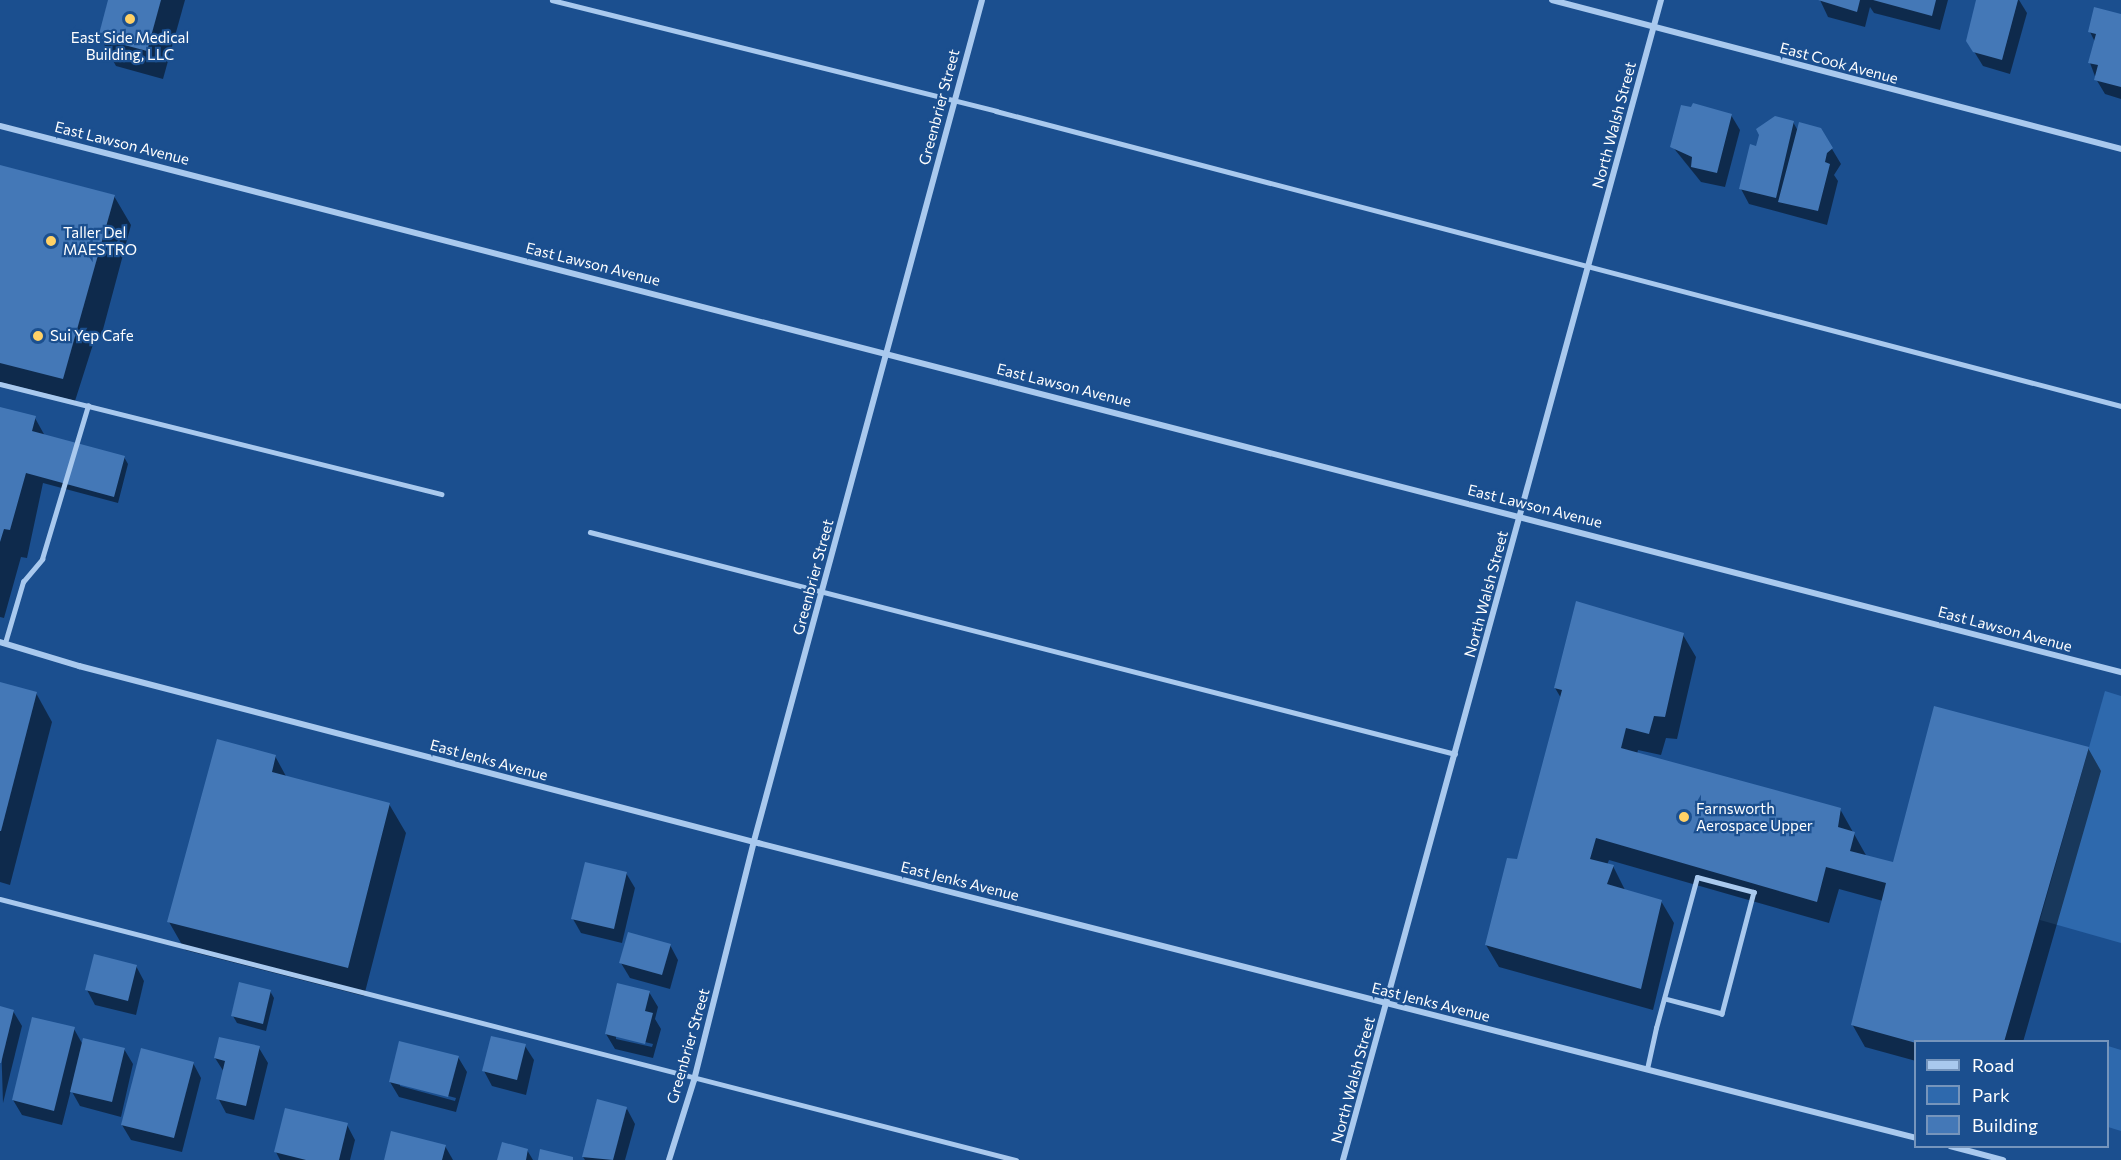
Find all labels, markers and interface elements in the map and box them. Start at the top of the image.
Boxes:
marker: East Side Medical Building, LLC [123,12,137,26]
place label: East Side Medical Building, LLC [71,28,189,63]
street label: East Cook Avenue [1778,39,1900,87]
street label: Greenbrier Street [915,47,963,167]
street label: North Walsh Street [1588,60,1640,190]
street label: East Lawson Avenue [53,118,191,168]
place label: Taller Del MAESTRO [63,223,137,258]
marker: Taller Del MAESTRO [44,234,58,248]
street label: East Lawson Avenue [524,239,662,289]
place label: Sui Yep Cafe [50,327,134,345]
marker: Sui Yep Cafe [31,329,45,343]
street label: East Lawson Avenue [995,360,1133,410]
street label: East Lawson Avenue [1466,481,1604,531]
street label: Greenbrier Street [789,517,837,637]
street label: North Walsh Street [1460,529,1512,659]
street label: East Lawson Avenue [1936,602,2074,656]
street label: East Jenks Avenue [428,736,550,784]
place label: Farnsworth Aerospace Upper [1696,799,1813,834]
marker: Farnsworth Aerospace Upper [1677,810,1691,824]
street label: East Jenks Avenue [899,858,1021,904]
street label: East Jenks Avenue [1370,979,1492,1025]
street label: Greenbrier Street [663,986,713,1106]
street label: North Walsh Street [1327,1015,1379,1145]
legend [1914,1040,2109,1148]
text: Road [1972,1054,2014,1076]
text: Park [1972,1084,2010,1106]
text: Building [1972,1114,2038,1136]

